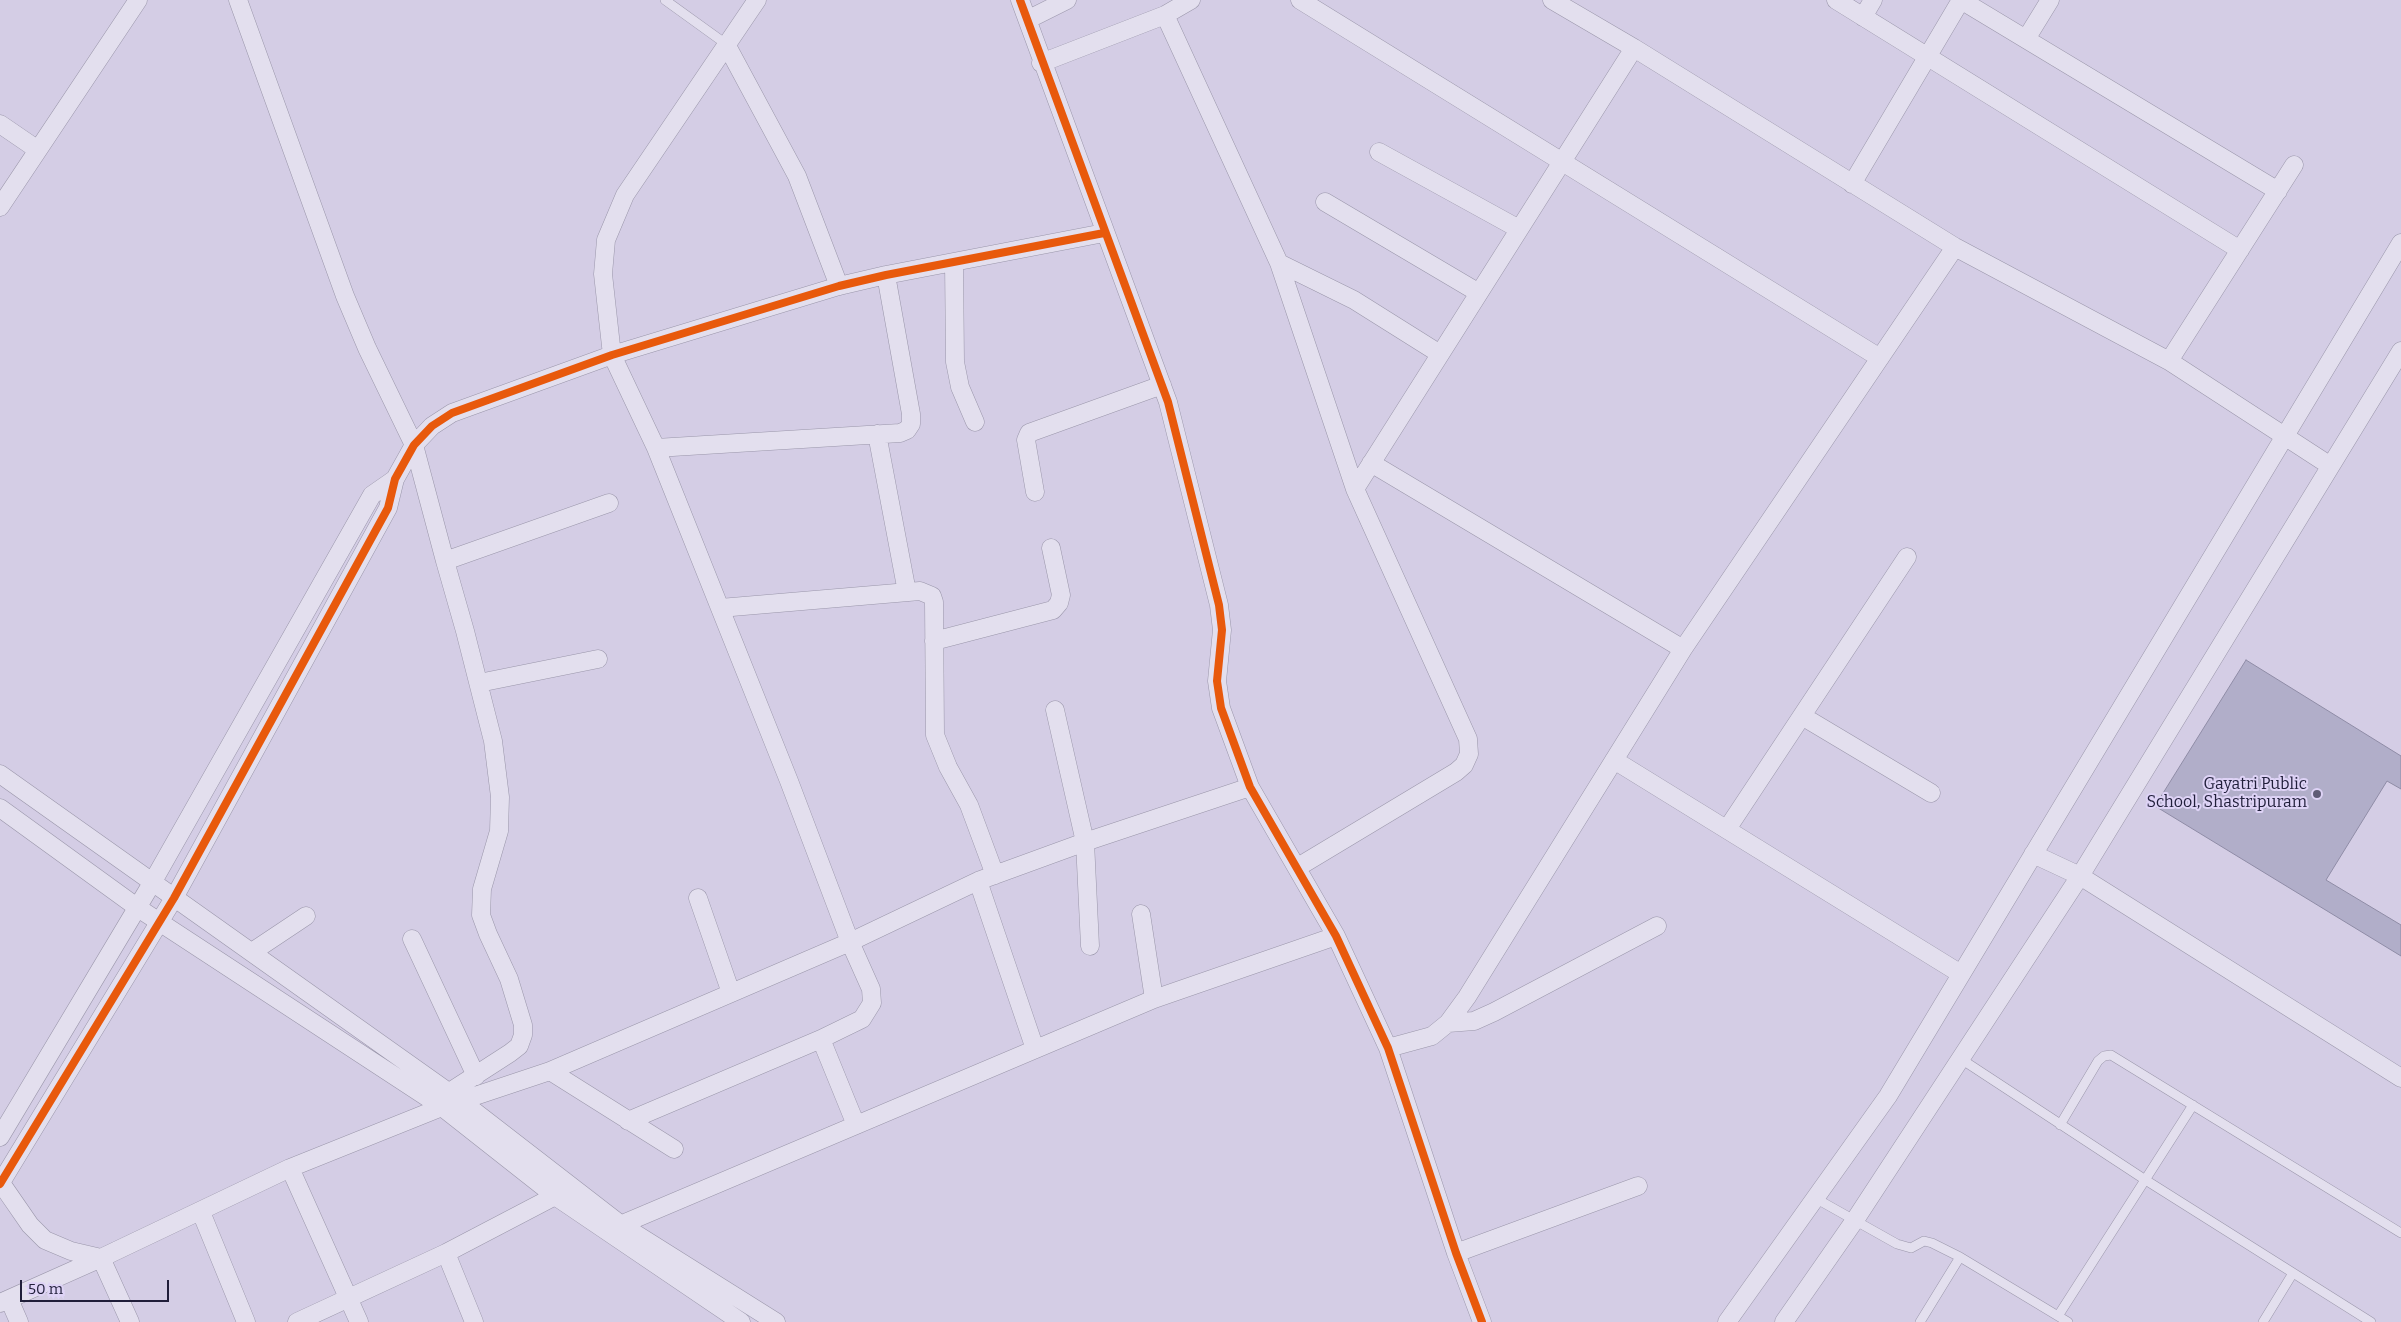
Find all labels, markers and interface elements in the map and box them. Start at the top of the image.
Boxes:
place label: Gayatri Public School, Shastripuram [2147,775,2307,813]
marker: Gayatri Public School, Shastripuram [2311,788,2323,800]
scale bar [22,1270,171,1302]
text: 50 m [28,1280,63,1298]

